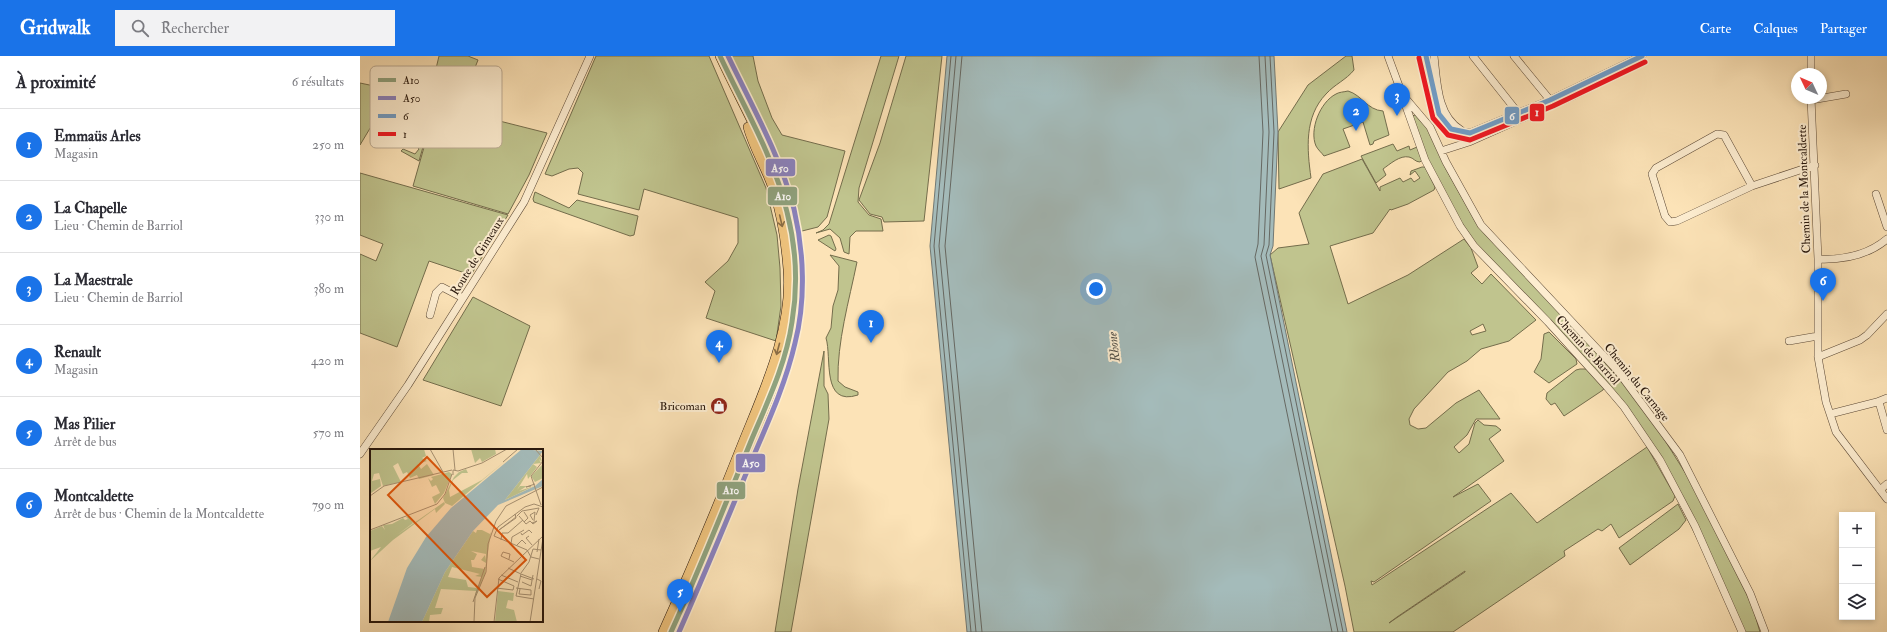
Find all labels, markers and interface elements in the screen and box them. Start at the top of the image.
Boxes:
search box [115,10,395,46]
text: Gridwalk [20,16,91,40]
icon: search [129,17,151,39]
text: Rechercher [161,19,229,38]
text: Carte [1700,20,1731,37]
text: Calques [1753,20,1798,37]
text: Partager [1820,20,1867,37]
legend [370,66,502,148]
north arrow [1791,68,1827,104]
text: À proximité [16,72,96,93]
text: 6 résultats [292,74,344,90]
text: A10 [402,74,420,87]
pin: 3 [1384,83,1410,116]
text: A50 [402,92,421,105]
pin: 2 [1343,98,1369,131]
line badge: 1 [1529,103,1545,122]
line badge: 6 [1504,106,1520,125]
text: 1 [1535,106,1539,119]
text: 6 [403,110,410,123]
text: 6 [1509,110,1516,123]
street label: Chemin de la Montcaldette [1795,124,1814,254]
text: Emmaüs Arles [54,127,141,146]
text: 1 [403,128,407,141]
text: 1 [27,137,31,153]
text: 250 m [312,137,344,153]
text: Magasin [54,146,98,162]
line badge: A50 [765,158,796,177]
text: A50 [770,162,789,175]
line badge: A10 [767,186,798,206]
text: A10 [774,190,792,203]
text: La Chapelle [54,199,127,218]
text: 2 [26,209,32,225]
text: 330 m [315,209,344,225]
street label: Route de Gimeaux [447,214,508,298]
one-way arrow [777,214,785,227]
text: Lieu · Chemin de Barriol [54,218,183,234]
pin: 6 [1810,268,1836,301]
text: La Maestrale [54,271,133,290]
your location [1086,279,1106,299]
text: 3 [27,281,32,297]
text: 380 m [313,281,344,297]
text: Lieu · Chemin de Barriol [54,290,183,306]
pin: 1 [858,310,884,343]
street label: Chemin de Barriol [1552,312,1623,388]
pin: 4 [706,330,732,363]
water label: Rhone [1104,330,1124,364]
street label: Chemin du Carnage [1601,340,1673,424]
one-way arrow [774,342,781,355]
text: Renault [54,343,101,362]
text: 4 [25,353,33,369]
text: 420 m [311,353,344,369]
text: Magasin [54,362,98,378]
shop icon: Bricoman [709,396,729,416]
place label: Bricoman [660,399,706,414]
text: Mas Pilier [54,415,115,434]
text: 5 [26,425,32,441]
text: 570 m [313,425,344,441]
text: Arrêt de bus [54,434,116,450]
inset map [370,449,543,622]
line badge: A50 [735,453,766,473]
text: A50 [741,457,760,470]
line badge: A10 [716,481,746,500]
text: A10 [722,484,740,497]
text: Montcaldette [54,487,134,506]
text: 6 [26,497,32,513]
text: 790 m [312,497,344,513]
text: Arrêt de bus · Chemin de la Montcaldette [54,506,264,522]
map controls [1839,512,1875,620]
button: + [1839,512,1875,548]
button: − [1839,548,1875,584]
pin: 5 [667,579,693,612]
button: layers [1839,584,1875,620]

